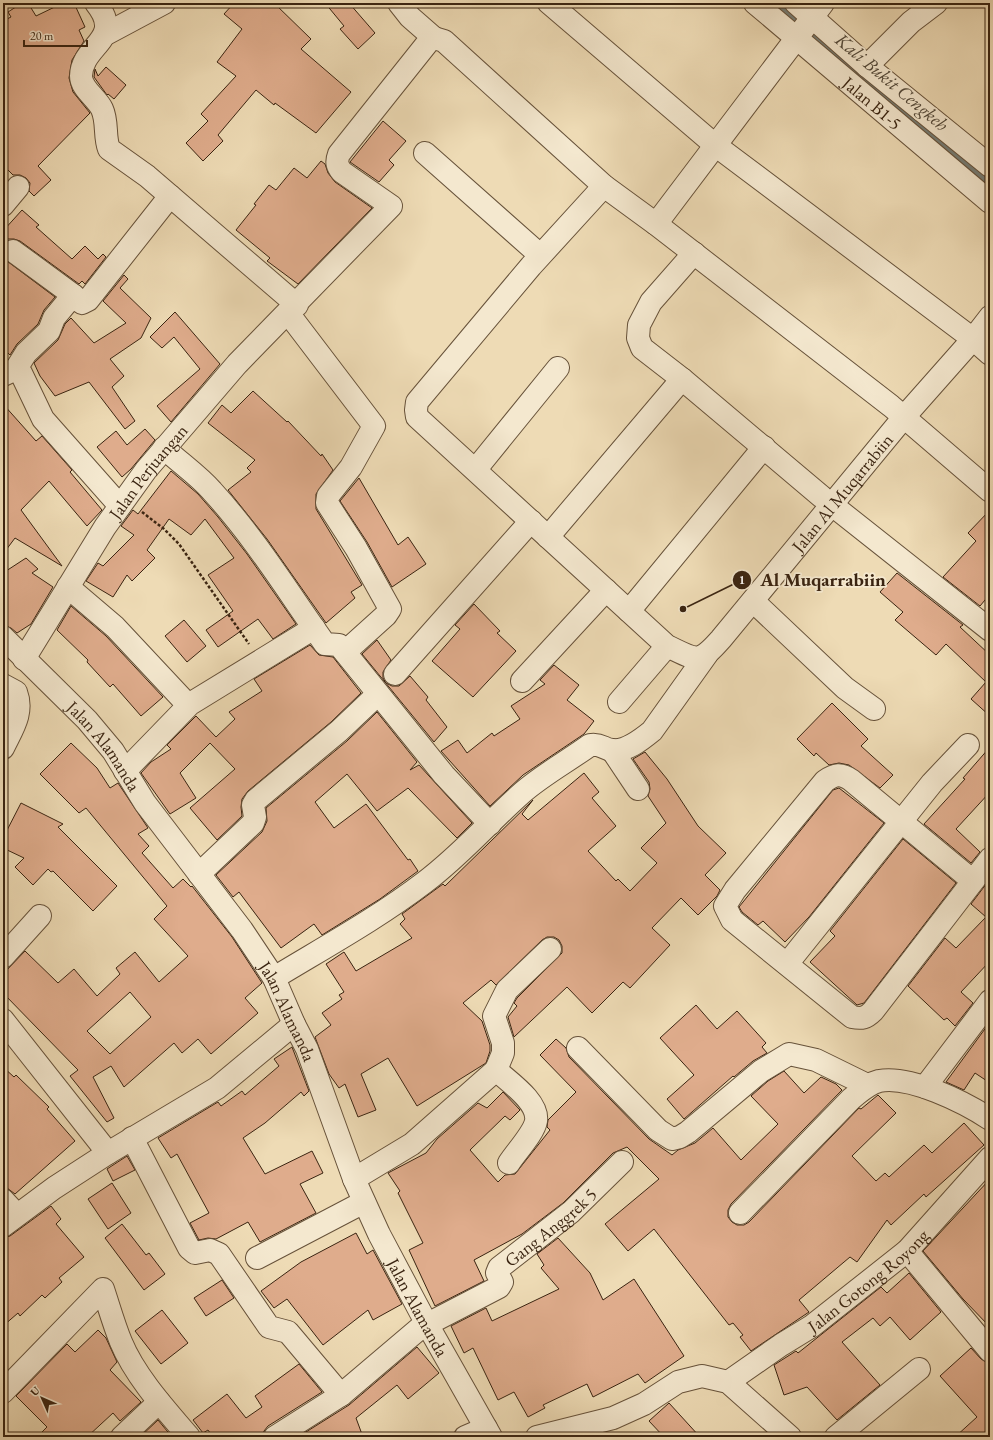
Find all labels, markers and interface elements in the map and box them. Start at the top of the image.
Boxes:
scale bar [24,22,87,48]
water label: Kali Bukit Cengkeh [829,27,954,137]
text: 20 m [30,28,54,44]
street label: Jalan B1-5 [837,70,907,134]
street label: Jalan Perjuangan [102,419,192,525]
street label: Jalan Al Muqarrabiin [785,428,898,558]
callout: Al Muqarrabiin [732,564,894,595]
text: Al Muqarrabiin [759,567,886,592]
text: 1 [739,572,745,588]
street label: Jalan Alamanda [61,694,147,796]
street label: Jalan Alamanda [253,954,322,1065]
street label: Gang Anggrek 5 [499,1182,601,1271]
street label: Jalan Gotong Royong [801,1224,933,1339]
street label: Jalan Alamanda [381,1252,455,1361]
north arrow [22,1378,62,1418]
text: U [27,1383,43,1399]

